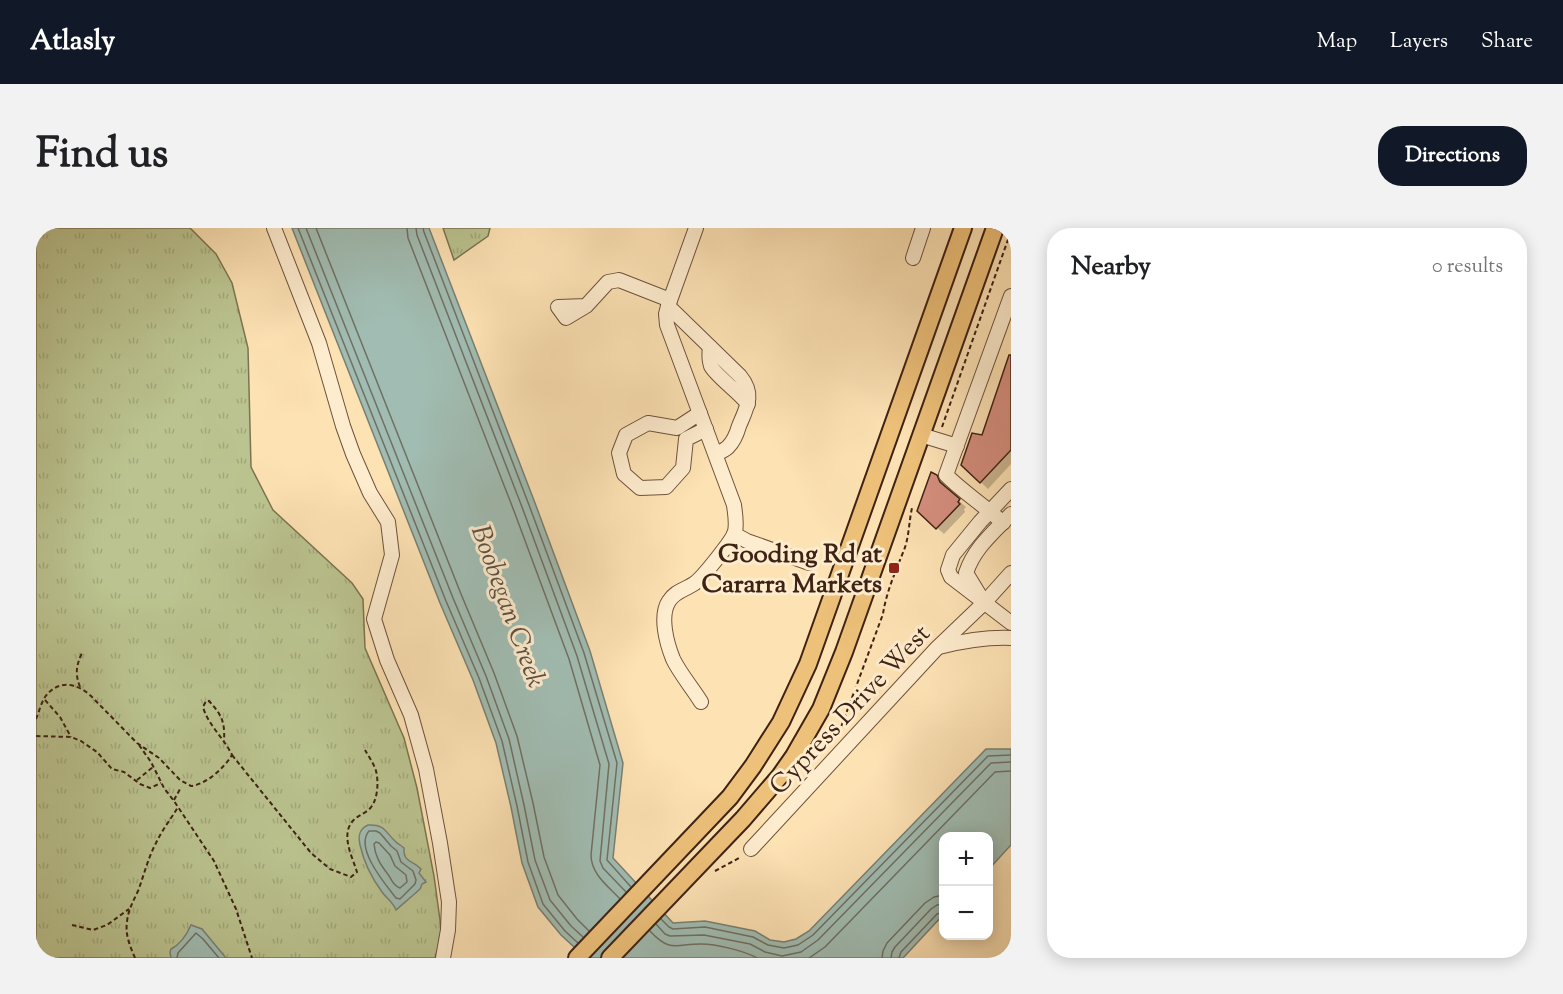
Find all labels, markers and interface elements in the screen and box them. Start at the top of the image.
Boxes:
text: Atlasly [30,22,115,62]
text: Map [1317,27,1357,57]
text: Layers [1390,27,1448,57]
text: Share [1481,27,1533,57]
text: Find us [36,126,168,186]
button: Directions [1378,126,1527,186]
text: Nearby [1071,249,1151,286]
text: 0 results [1432,253,1503,282]
water label: Boobegan Creek [459,520,554,694]
place label: Gooding Rd at Cararra Markets [701,537,882,604]
marker: Gooding Rd at Cararra Markets [887,561,901,575]
street label: Cypress Drive West [762,617,940,804]
map controls [939,832,993,940]
button: + [939,832,993,886]
button: − [939,886,993,940]

